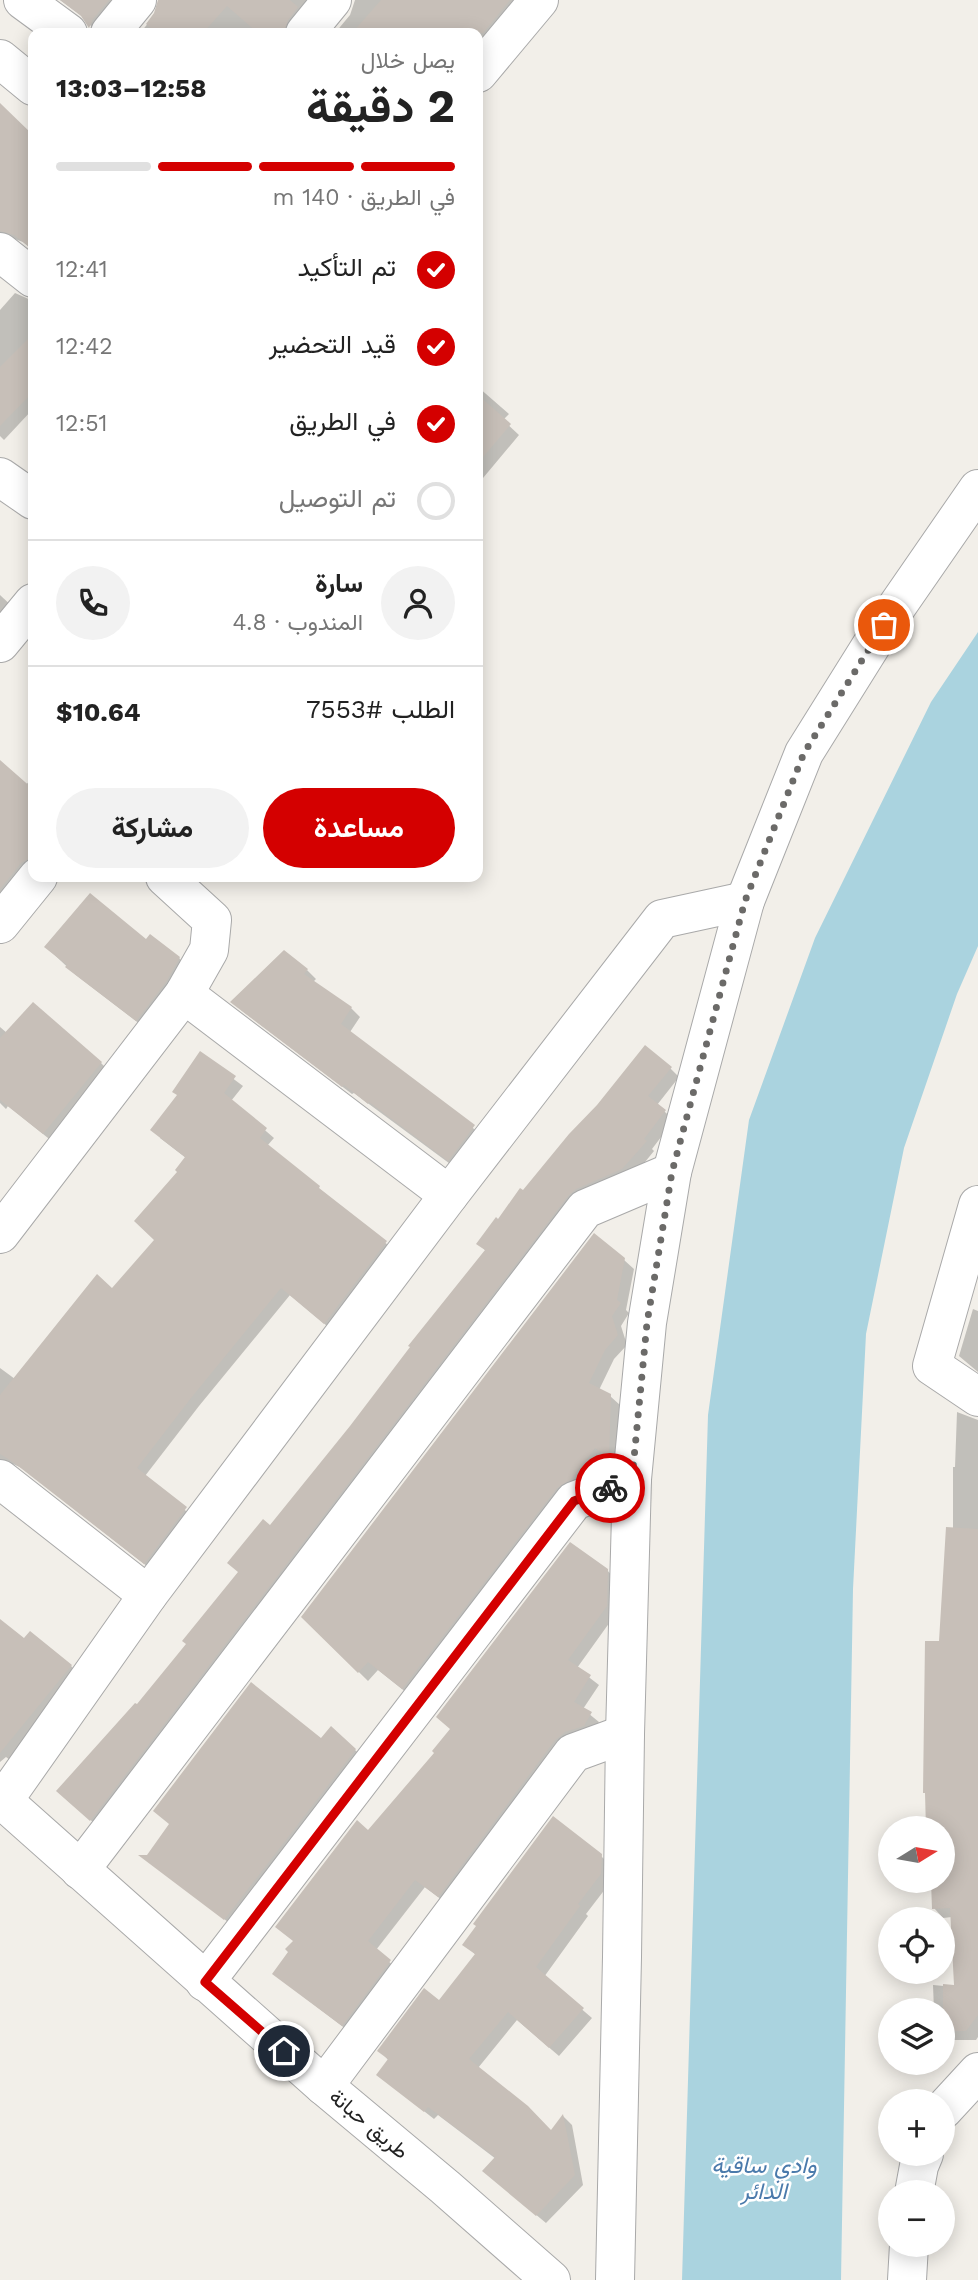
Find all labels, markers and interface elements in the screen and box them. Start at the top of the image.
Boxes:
text: يصل خلال [361,47,455,74]
text: 12:58–13:03 [56,73,206,103]
text: 2 دقيقة [306,79,455,133]
text: في الطريق · 140 m [272,184,455,211]
icon: check [417,251,455,289]
text: تم التأكيد [298,252,396,282]
text: 12:41 [56,256,108,283]
icon: check [417,328,455,366]
text: قيد التحضير [269,329,396,359]
text: 12:42 [56,333,113,360]
icon: check [417,405,455,443]
text: في الطريق [289,406,396,436]
text: 12:51 [56,410,108,437]
text: تم التوصيل [279,483,396,513]
button: phone [56,566,130,640]
button: person [381,566,455,640]
text: سارة [315,568,363,598]
pin [854,595,914,655]
icon: bag [865,606,903,644]
text: المندوب · 4.8 [233,609,363,636]
text: الطلب #7553 [306,694,455,724]
text: $10.64 [56,697,141,727]
button: مشاركة [56,788,249,868]
button: مساعدة [263,788,455,868]
courier [575,1453,645,1523]
icon: bike [591,1469,629,1507]
north arrow [878,1816,956,1894]
map controls [878,1816,955,2257]
button: locate [878,1907,955,1984]
button: layers [878,1998,955,2075]
pin [254,2021,314,2081]
icon: home [265,2032,303,2070]
street label: طريق حبانة [324,2083,414,2165]
button: + [878,2089,955,2166]
water label: وادي ساقية الدائر [711,2152,817,2206]
button: − [878,2180,955,2257]

